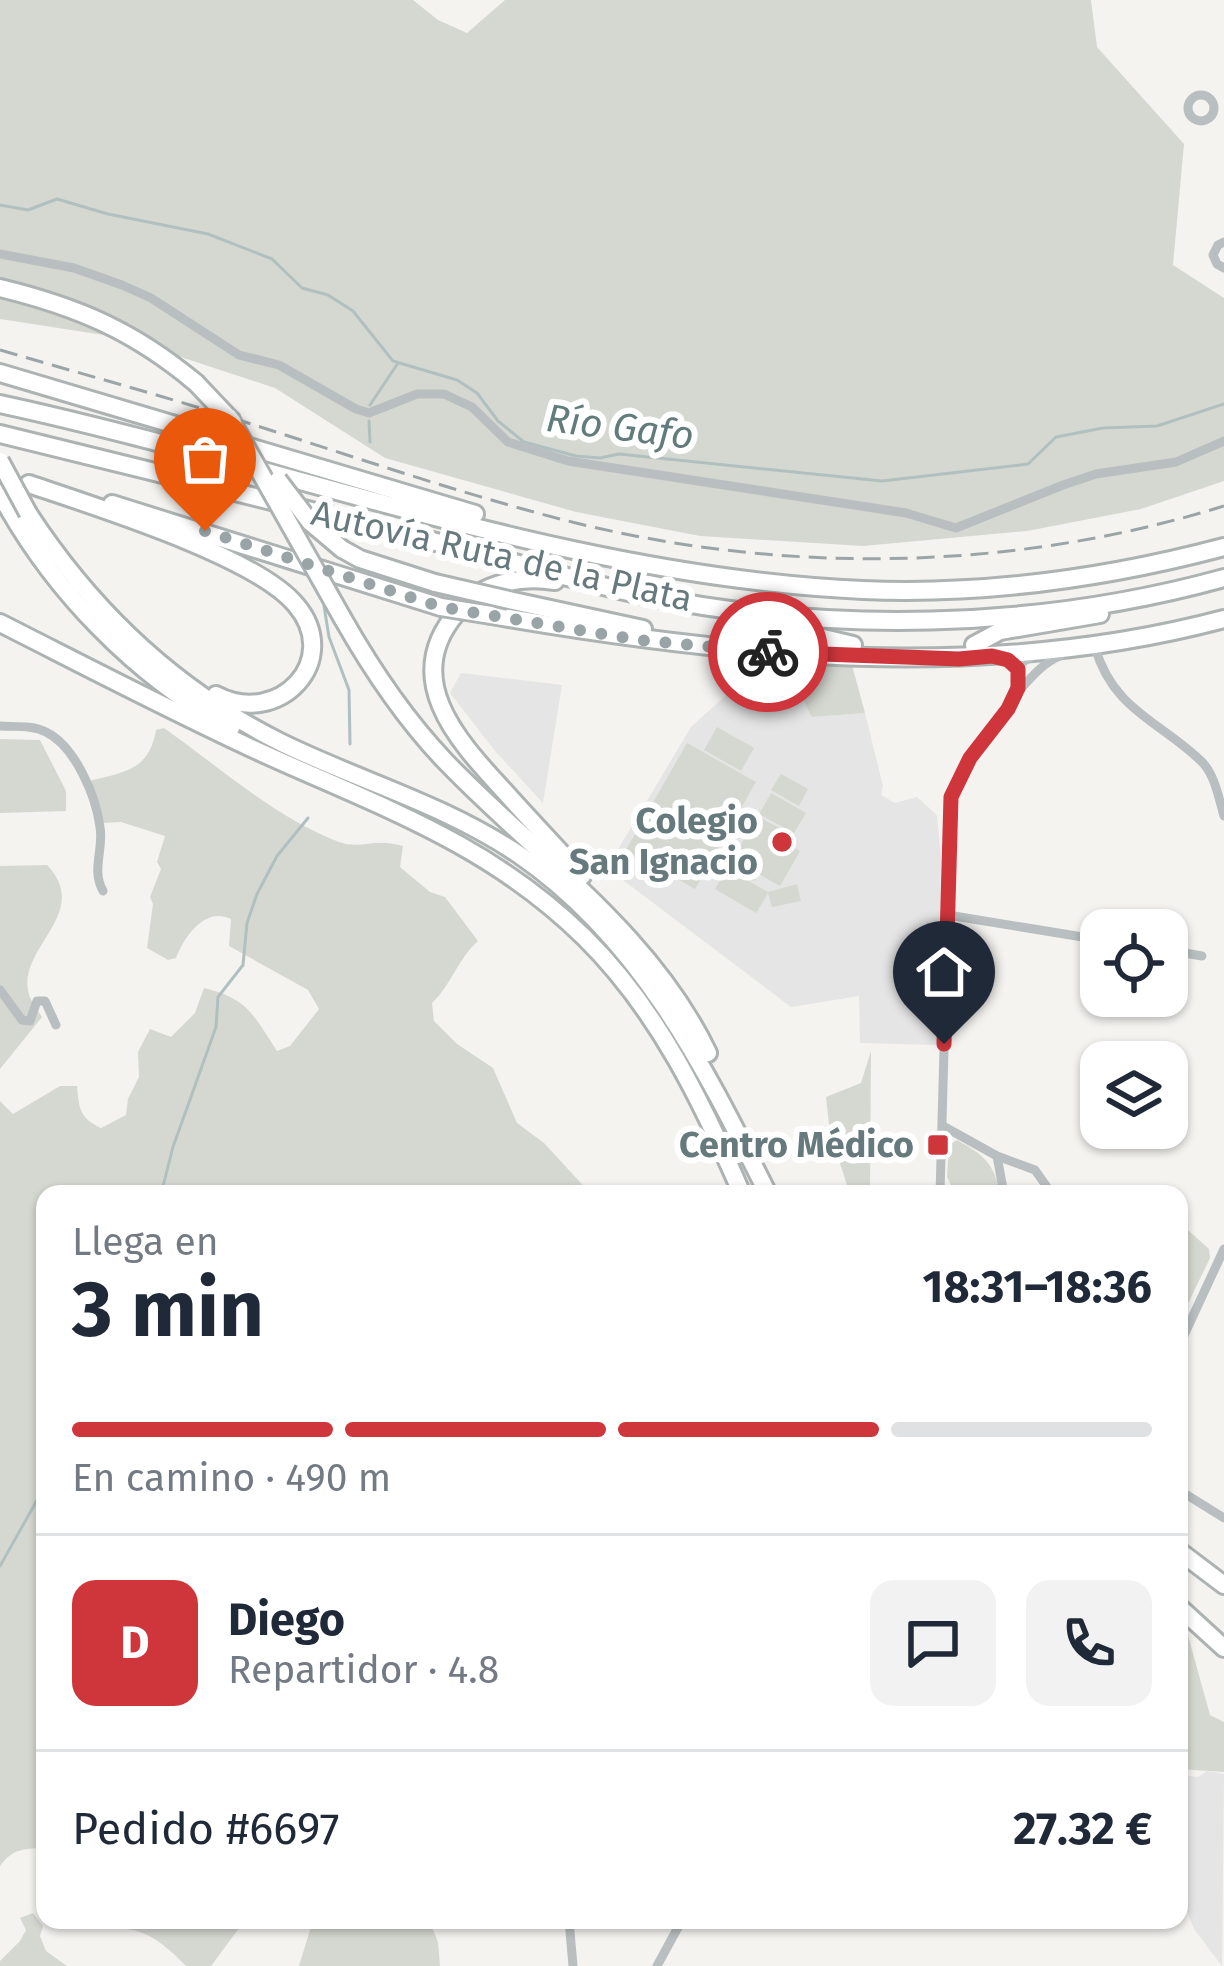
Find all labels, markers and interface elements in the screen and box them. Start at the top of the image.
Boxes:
water label: Río Gafo [544,395,696,459]
pin [154,408,256,531]
icon: bag [172,426,238,492]
street label: Autovía Ruta de la Plata [307,491,697,621]
courier [708,592,828,712]
icon: bike [735,619,801,685]
place label: Colegio San Ignacio [569,799,758,884]
marker: Colegio San Ignacio [769,829,795,855]
map controls [1080,909,1188,1149]
button: locate [1080,909,1188,1017]
pin [893,921,995,1044]
icon: home [911,939,977,1005]
button: layers [1080,1041,1188,1149]
place label: Centro Médico [679,1123,914,1167]
marker: Centro Médico [925,1132,951,1158]
text: Llega en [72,1219,219,1265]
text: 18:31–18:36 [923,1260,1152,1314]
text: 3 min [72,1263,264,1357]
text: En camino · 490 m [72,1455,391,1501]
button: chat [870,1580,996,1706]
button: phone [1026,1580,1152,1706]
text: Diego [228,1593,345,1647]
text: D [120,1616,150,1670]
text: Repartidor · 4.8 [228,1647,499,1693]
text: Pedido #6697 [72,1802,340,1856]
text: 27.32 € [1013,1802,1152,1856]

